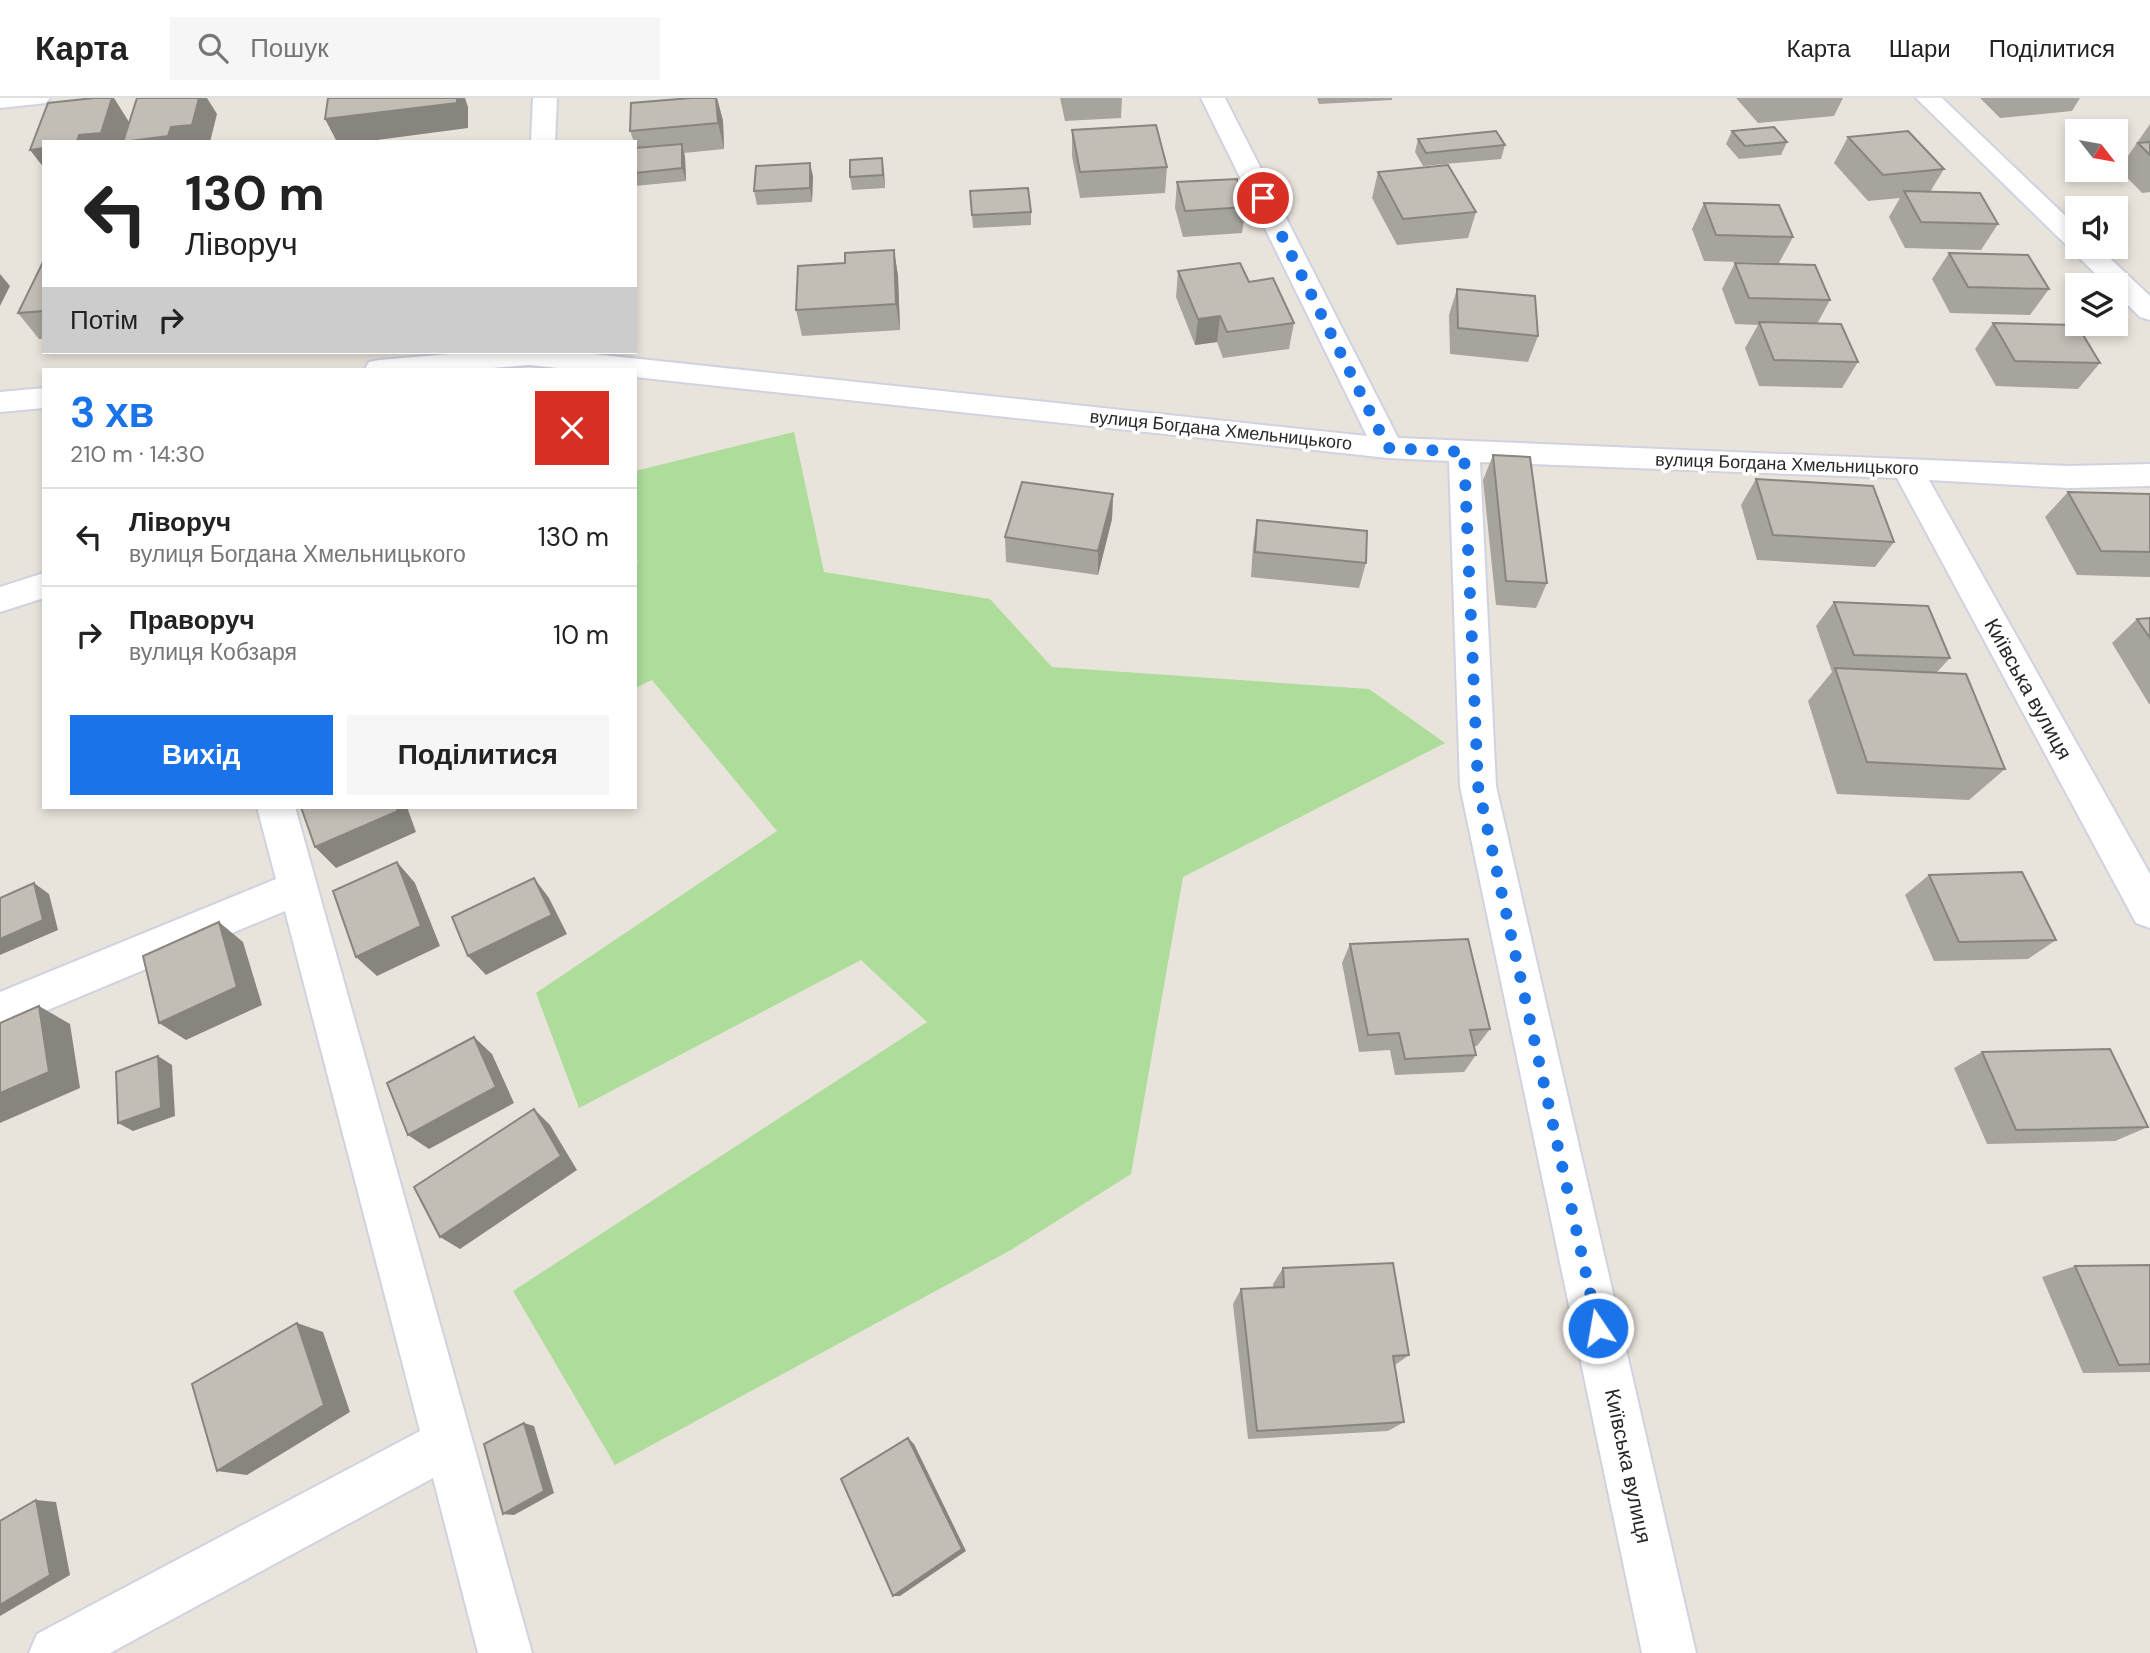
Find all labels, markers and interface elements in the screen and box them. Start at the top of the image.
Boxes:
search box [170,17,660,80]
text: Карта [35,27,128,70]
icon: search [194,29,232,67]
text: Пошук [250,31,329,65]
text: Карта [1786,33,1851,64]
text: Шари [1889,33,1951,64]
text: Поділитися [1989,33,2115,64]
north arrow [2065,119,2128,182]
map controls [2065,119,2128,336]
text: 130 m [185,161,325,225]
icon: left [70,168,161,259]
pin [1233,168,1293,228]
icon: arrive [1244,179,1282,217]
button: sound [2065,196,2128,259]
text: Ліворуч [185,223,298,265]
button: layers [2065,273,2128,336]
icon: right [152,301,190,339]
text: Потім [70,303,138,337]
text: 3 хв [70,385,154,440]
button: close [535,391,609,465]
street label: вулиця Богдана Хмельницького [1089,404,1353,456]
text: 210 m · 14:30 [70,439,205,469]
street label: вулиця Богдана Хмельницького [1655,447,1919,481]
text: Ліворуч [129,505,231,539]
icon: left [70,518,108,556]
text: 130 m [538,520,609,554]
text: вулиця Богдана Хмельницького [129,539,466,569]
text: Праворуч [129,603,255,637]
street label: Київська вулиця [1978,613,2078,765]
icon: right [70,616,108,654]
text: 10 m [553,618,609,652]
text: вулиця Кобзаря [129,637,297,667]
button: Вихід [70,715,333,795]
button: Поділитися [347,715,609,795]
position arrow [1561,1291,1635,1365]
street label: Київська вулиця [1598,1386,1658,1546]

